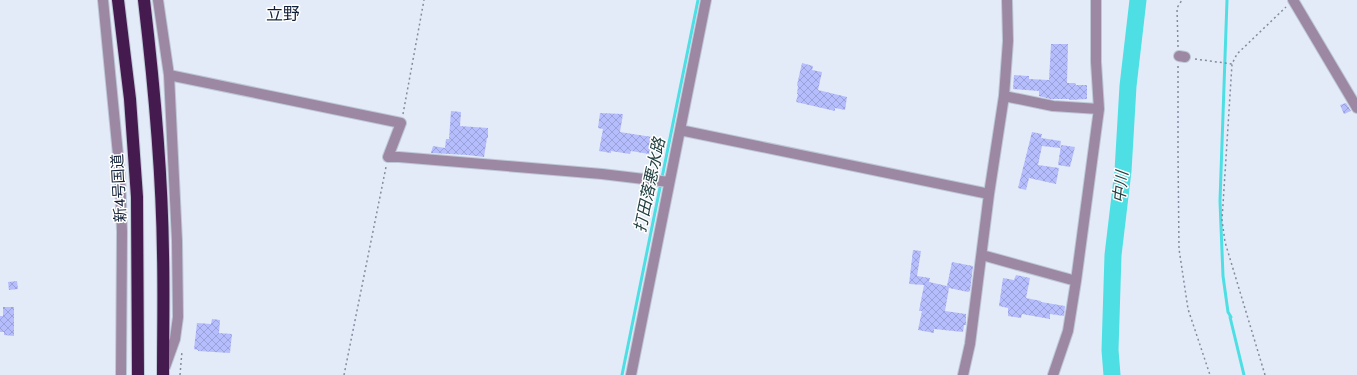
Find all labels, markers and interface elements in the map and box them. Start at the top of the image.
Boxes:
district label: 立野 [266,2,300,26]
water label: 打田落悪水路 [628,134,671,234]
street label: 新4号国道 [106,153,132,223]
water label: 中川 [1107,168,1134,204]

